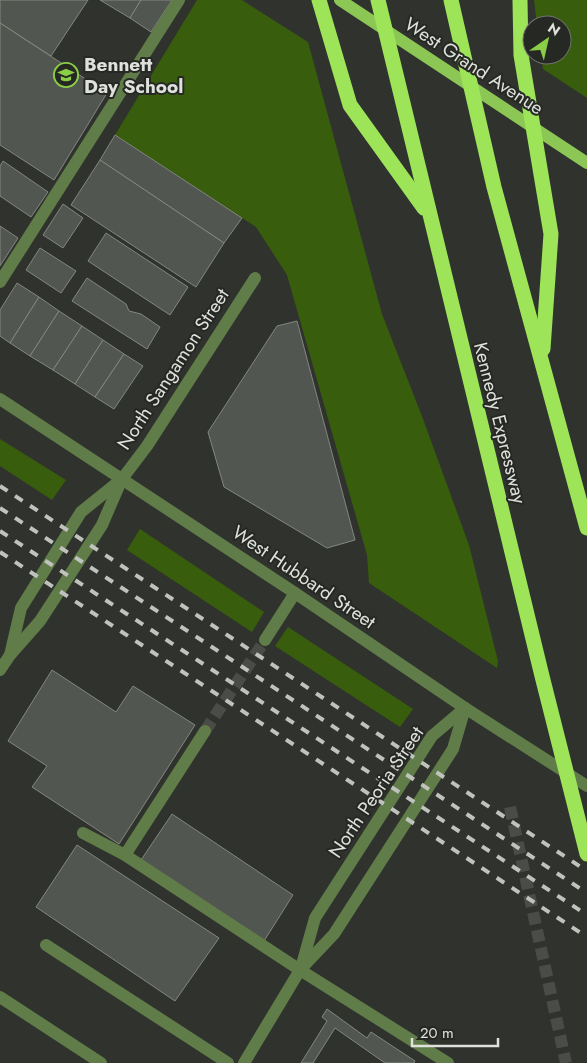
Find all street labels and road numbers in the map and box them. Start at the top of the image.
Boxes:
street label: West Grand Avenue [399,11,549,121]
street label: North Sangamon Street [111,283,236,455]
street label: Kennedy Expressway [467,339,533,507]
street label: West Hubbard Street [227,519,381,635]
street label: North Peoria Street [322,720,430,863]

